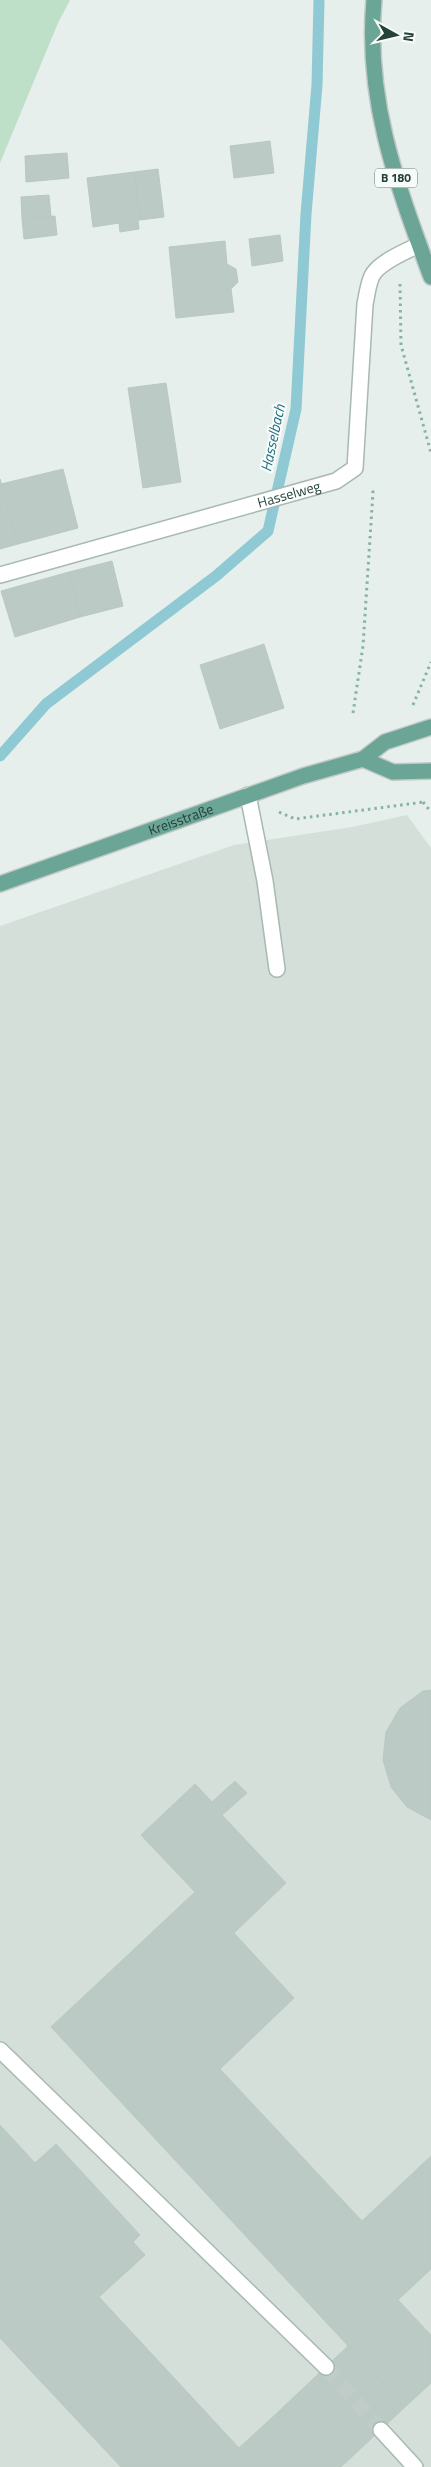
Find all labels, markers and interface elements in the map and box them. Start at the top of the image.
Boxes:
north arrow [371,10,421,60]
text: N [398,31,420,43]
road number: B 180 [375,168,417,188]
water label: Hasselbach [254,402,291,474]
street label: Hasselweg [255,475,323,513]
street label: Kreisstraße [145,798,216,840]

